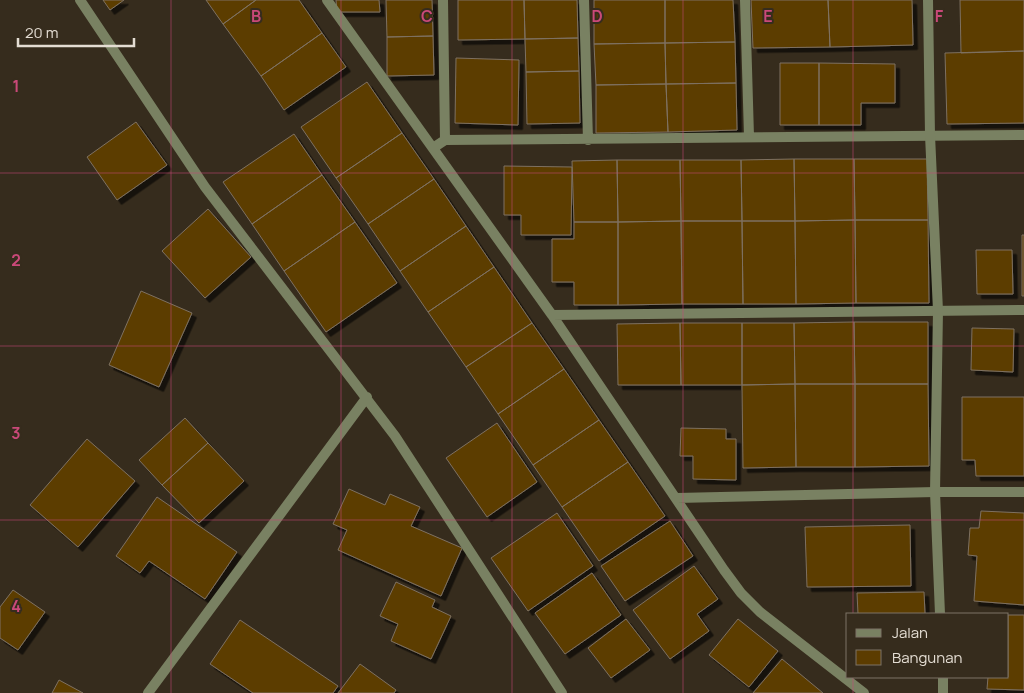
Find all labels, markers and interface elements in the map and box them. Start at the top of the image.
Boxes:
text: B [251,5,261,27]
text: C [421,5,433,27]
text: D [591,5,603,27]
text: E [763,5,773,27]
text: F [935,5,944,27]
scale bar [18,15,134,47]
text: 20 m [25,22,58,43]
text: 1 [12,75,20,97]
text: 2 [11,249,21,271]
text: 3 [11,422,21,444]
text: 4 [11,595,21,617]
legend [846,613,1009,678]
text: Jalan [892,622,928,643]
text: Bangunan [892,647,962,668]

